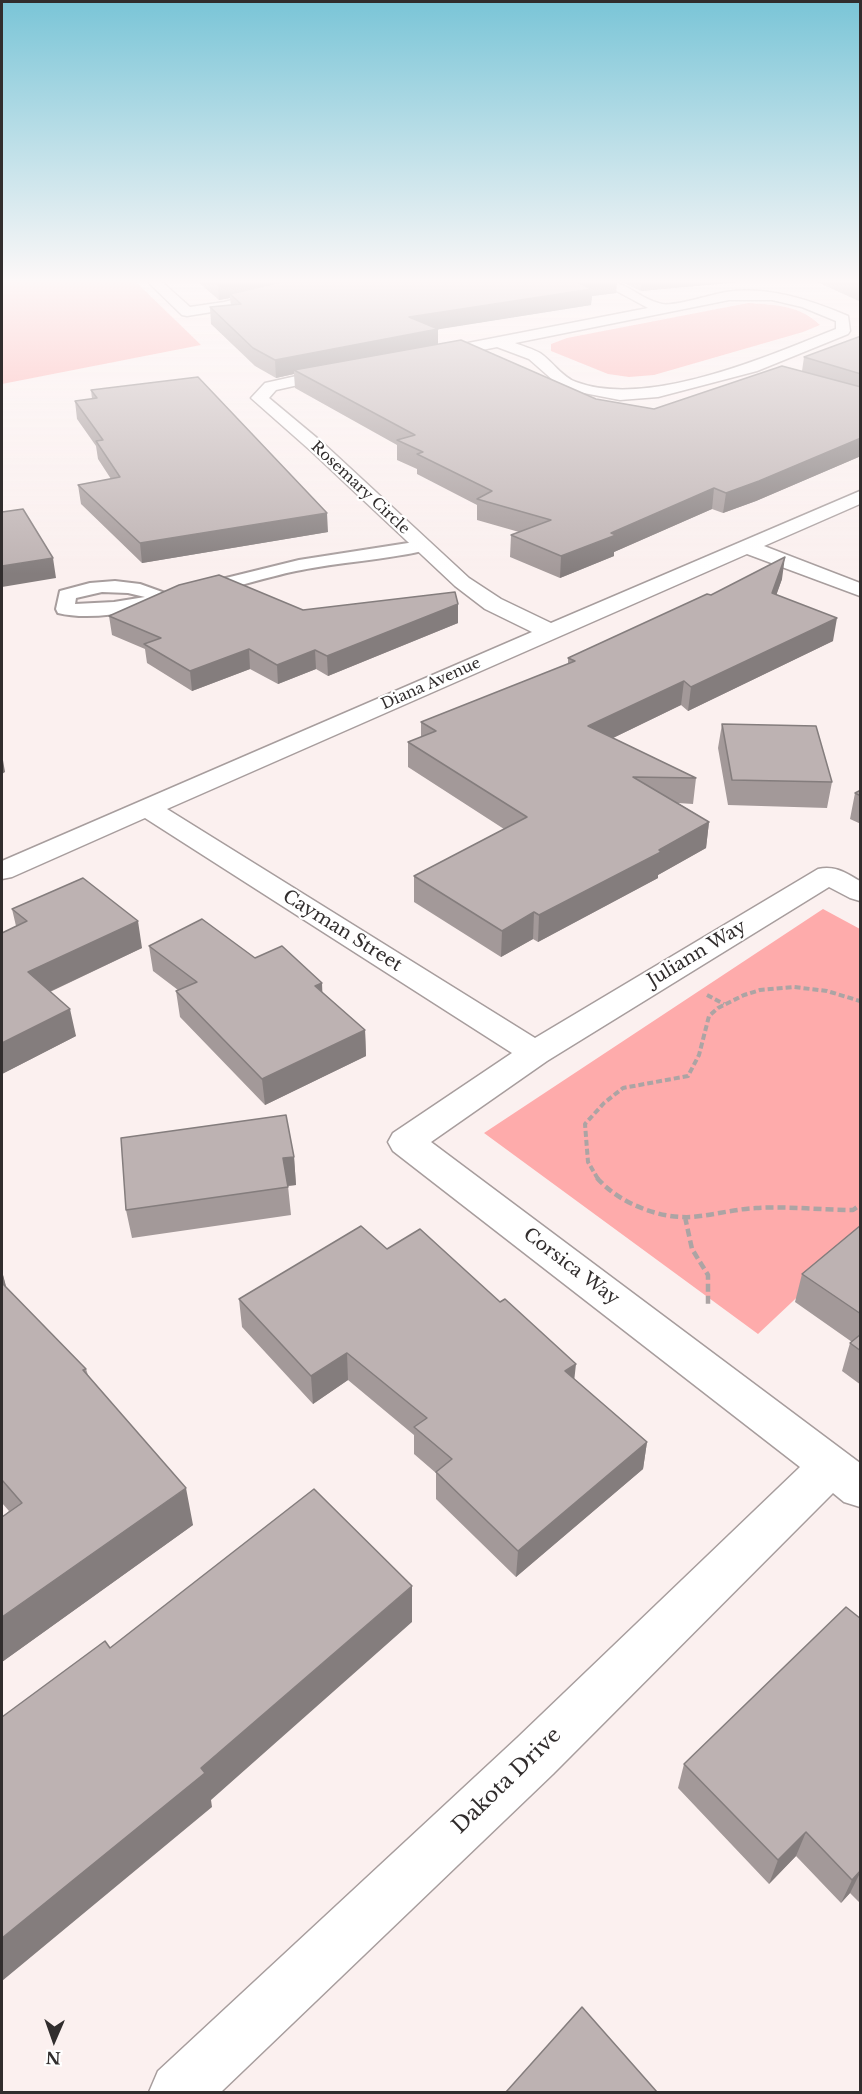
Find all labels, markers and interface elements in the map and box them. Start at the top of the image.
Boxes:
street label: Rosemary Circle [307,438,413,538]
street label: Diana Avenue [379,654,483,714]
street label: Cayman Street [278,886,406,976]
street label: Juliann Way [644,916,750,992]
street label: Corsica Way [519,1224,623,1310]
street label: Dakota Drive [447,1723,567,1839]
north arrow [24,2010,84,2070]
text: N [46,2048,61,2068]

